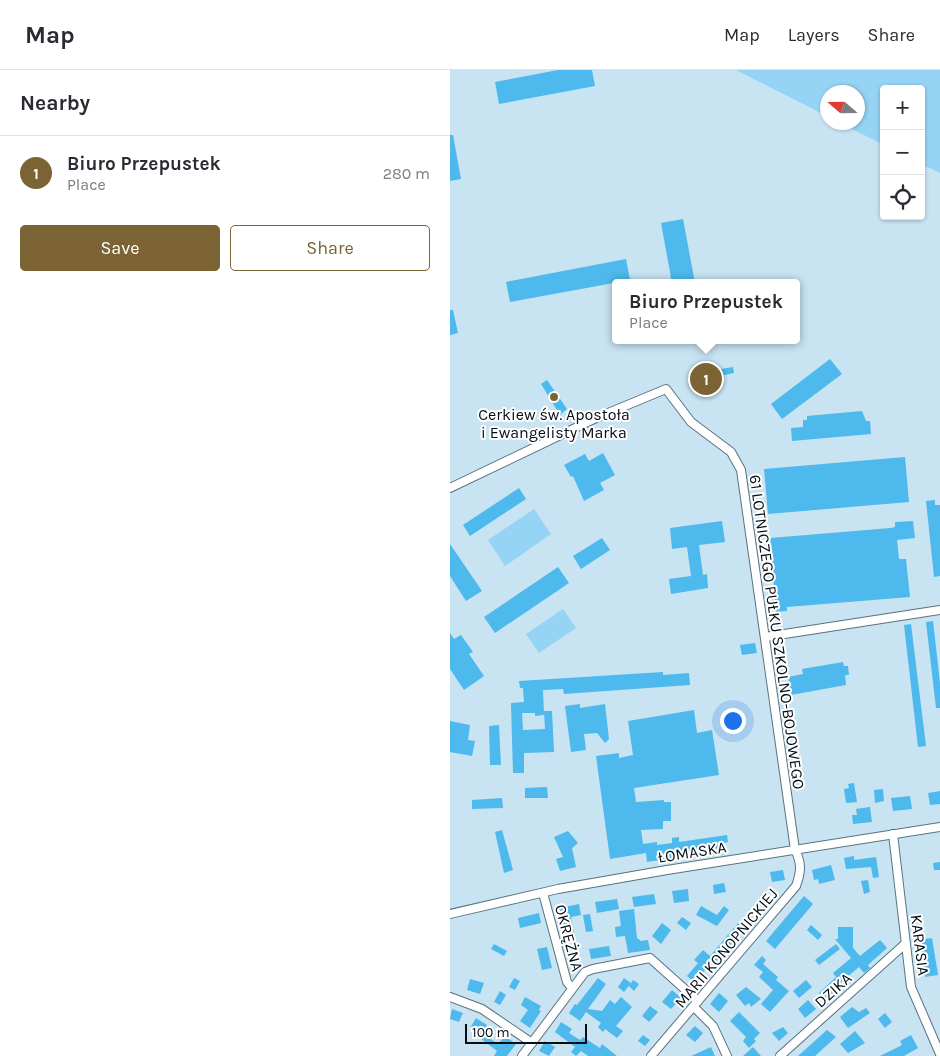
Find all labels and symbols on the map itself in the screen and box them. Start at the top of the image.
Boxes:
north arrow [820,85,865,130]
pin: 1 [690,360,722,398]
marker: Cerkiew św. Apostoła i Ewangelisty Marka [548,391,560,403]
place label: Cerkiew św. Apostoła i Ewangelisty Marka [478,405,630,442]
street label: 61 LOTNICZEGO PUŁKU SZKOLNO-BOJOWEGO [746,474,808,790]
your location [720,708,746,734]
street label: ŁOMASKA [656,837,728,867]
street label: MARII KONOPNICKIEJ [670,884,782,1012]
street label: OKRĘŻNA [551,902,587,974]
street label: KARASIA [907,913,933,977]
street label: DZIKA [811,968,855,1012]
scale bar [465,1021,588,1044]

